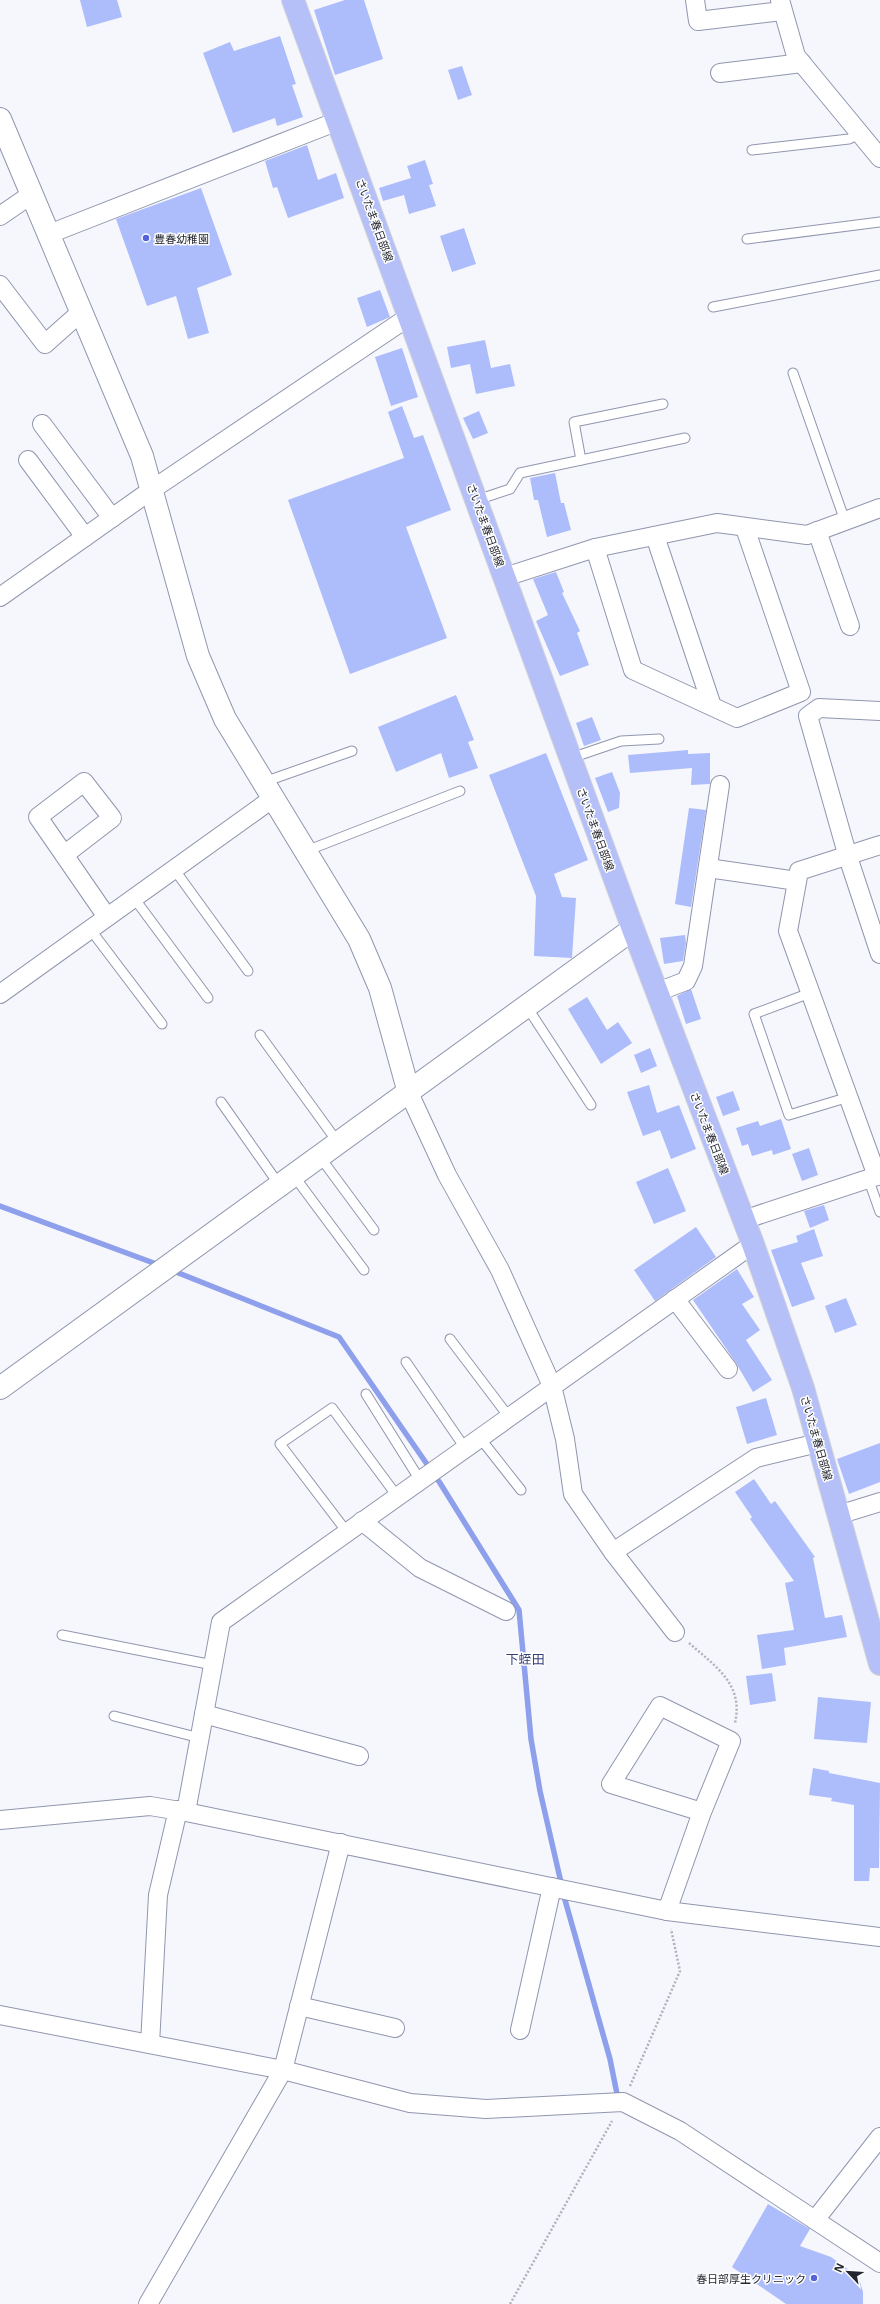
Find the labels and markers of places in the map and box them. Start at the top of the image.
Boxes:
place label: 豊春幼稚園 [154,231,209,246]
marker: 豊春幼稚園 [141,233,151,243]
place label: 春日部厚生クリニック [696,2271,806,2286]
marker: 春日部厚生クリニック [809,2273,819,2283]

